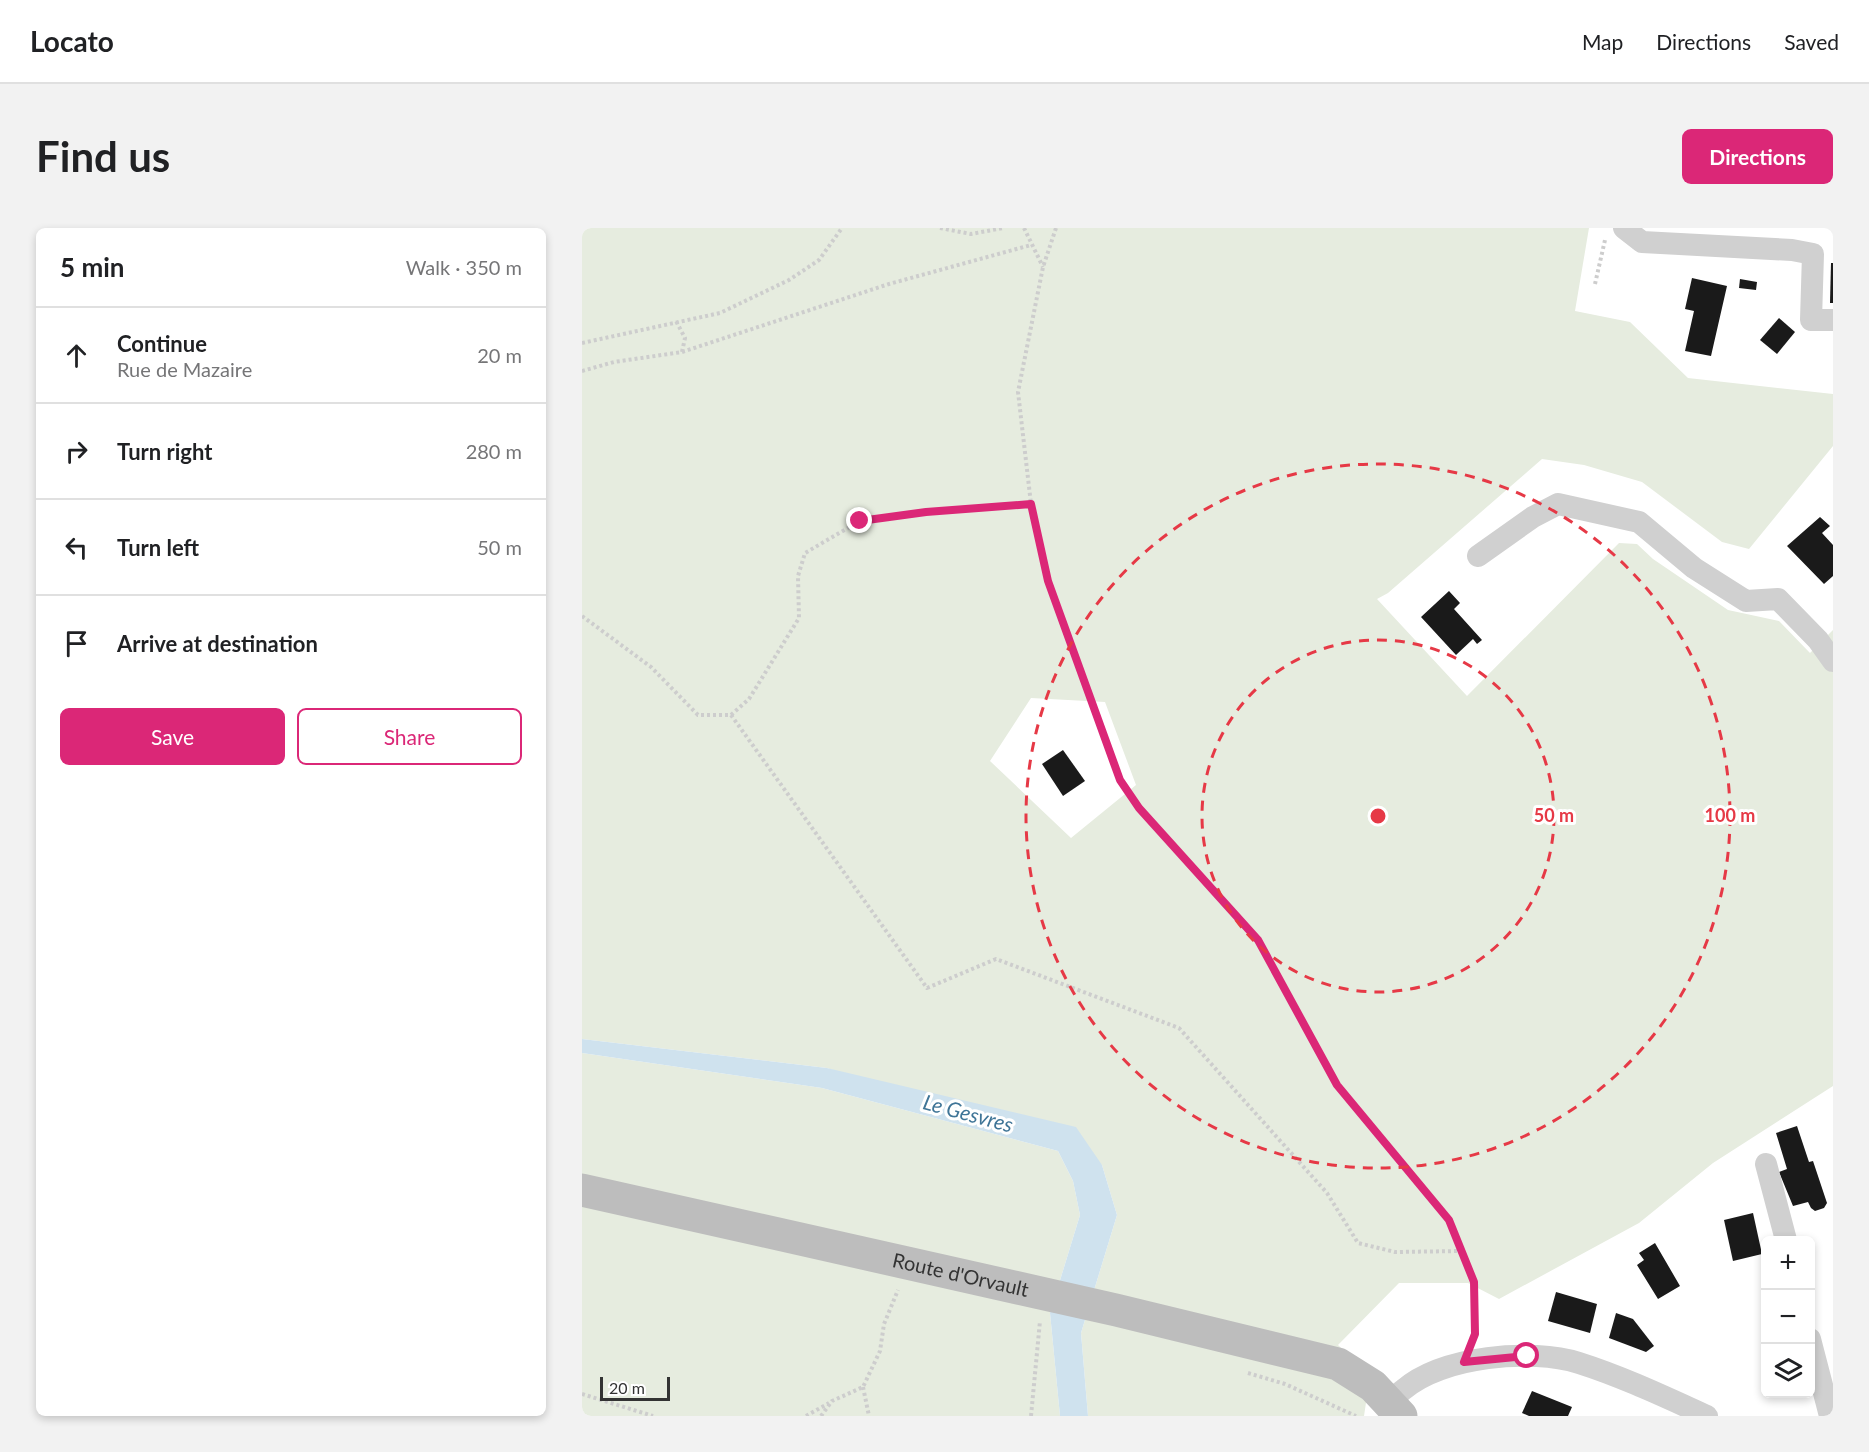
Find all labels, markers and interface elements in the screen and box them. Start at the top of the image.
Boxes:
text: Locato [30,24,114,58]
text: Map [1582,29,1623,54]
text: Directions [1656,29,1751,54]
text: Saved [1784,29,1839,54]
button: Directions [1682,129,1833,184]
text: Find us [36,131,170,181]
text: 5 min [60,251,124,283]
text: Walk · 350 m [406,255,522,279]
text: Continue [117,330,207,357]
icon: ahead [60,339,93,372]
text: 20 m [477,343,522,367]
text: Rue de Mazaire [117,357,252,381]
icon: right [60,435,93,468]
text: Turn right [117,438,212,465]
text: 280 m [466,439,522,463]
route end [846,507,872,533]
icon: left [60,531,93,564]
text: Turn left [117,534,199,561]
text: 50 m [477,535,522,559]
icon: arrive [60,627,93,660]
text: Arrive at destination [117,630,318,657]
button: Save [60,708,285,765]
button: Share [297,708,522,765]
text: 50 m [1534,804,1574,826]
text: 100 m [1705,804,1755,826]
centre of rings [1368,806,1388,826]
water label: Le Gesvres [921,1089,1016,1137]
map controls [1761,1236,1815,1398]
button: + [1761,1236,1815,1290]
street label: Route d'Orvault [890,1247,1031,1301]
button: − [1761,1290,1815,1344]
route start [1513,1342,1539,1368]
button: layers [1761,1344,1815,1398]
scale bar [600,1374,670,1402]
text: 20 m [609,1378,645,1397]

